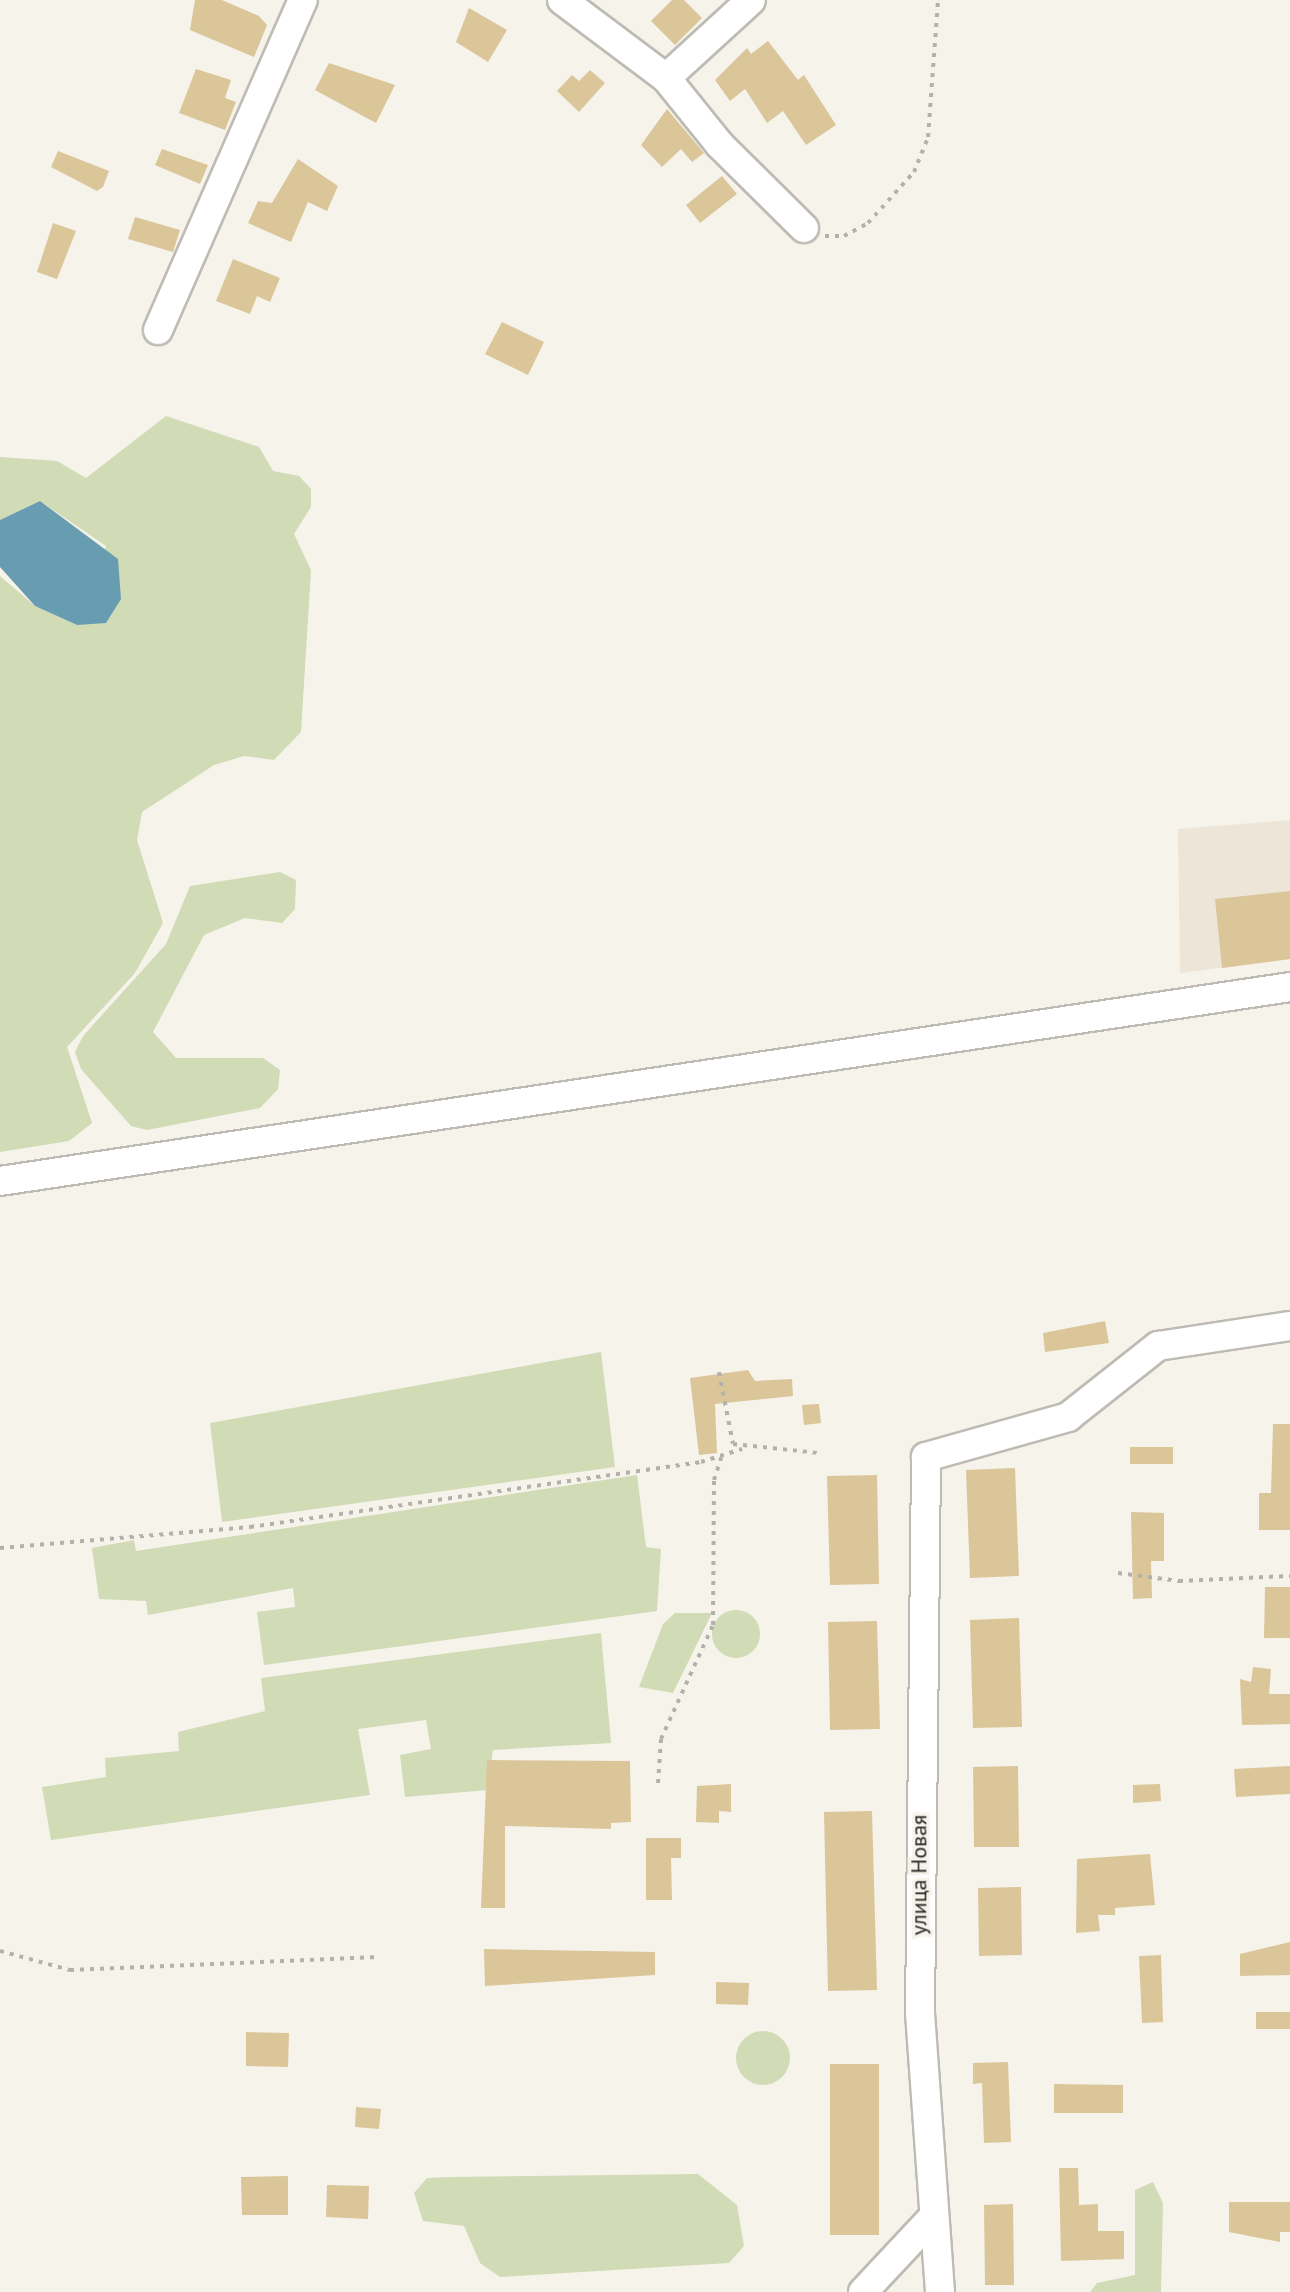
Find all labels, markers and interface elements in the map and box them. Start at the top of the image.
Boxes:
street label: улица Новая [906,1815,932,1935]

